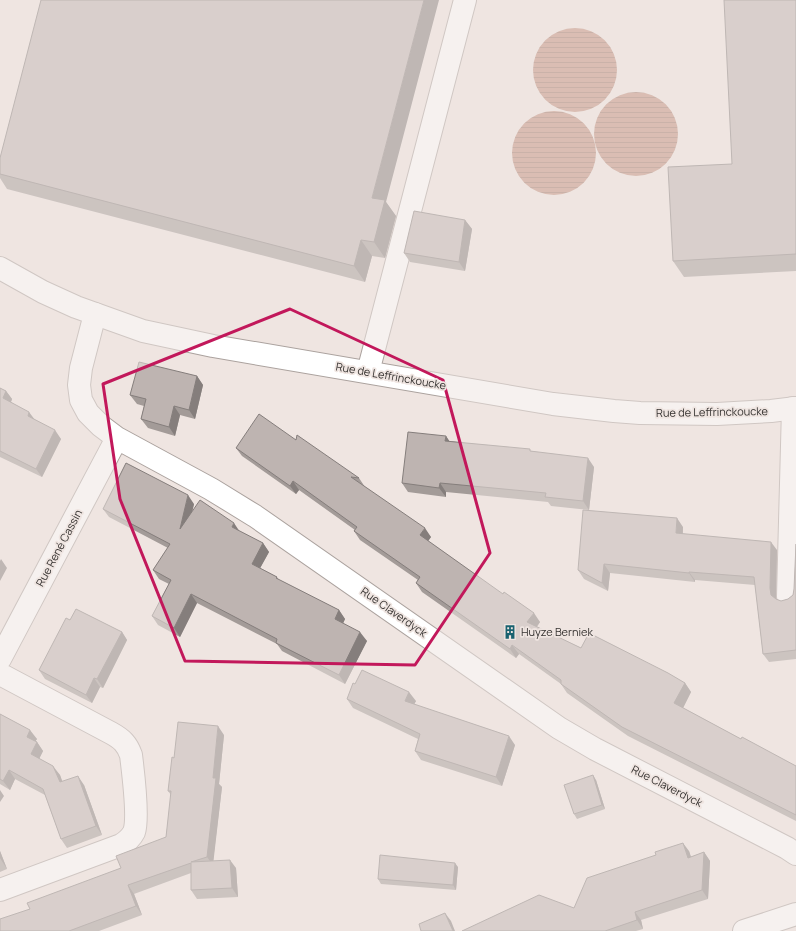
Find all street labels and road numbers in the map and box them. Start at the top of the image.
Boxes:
street label: Rue de Leffrinckoucke [335,358,448,393]
street label: Rue de Leffrinckoucke [656,403,769,420]
street label: Rue René Cassin [32,507,85,589]
street label: Rue Claverdyck [358,583,431,640]
street label: Rue Claverdyck [629,761,706,810]

